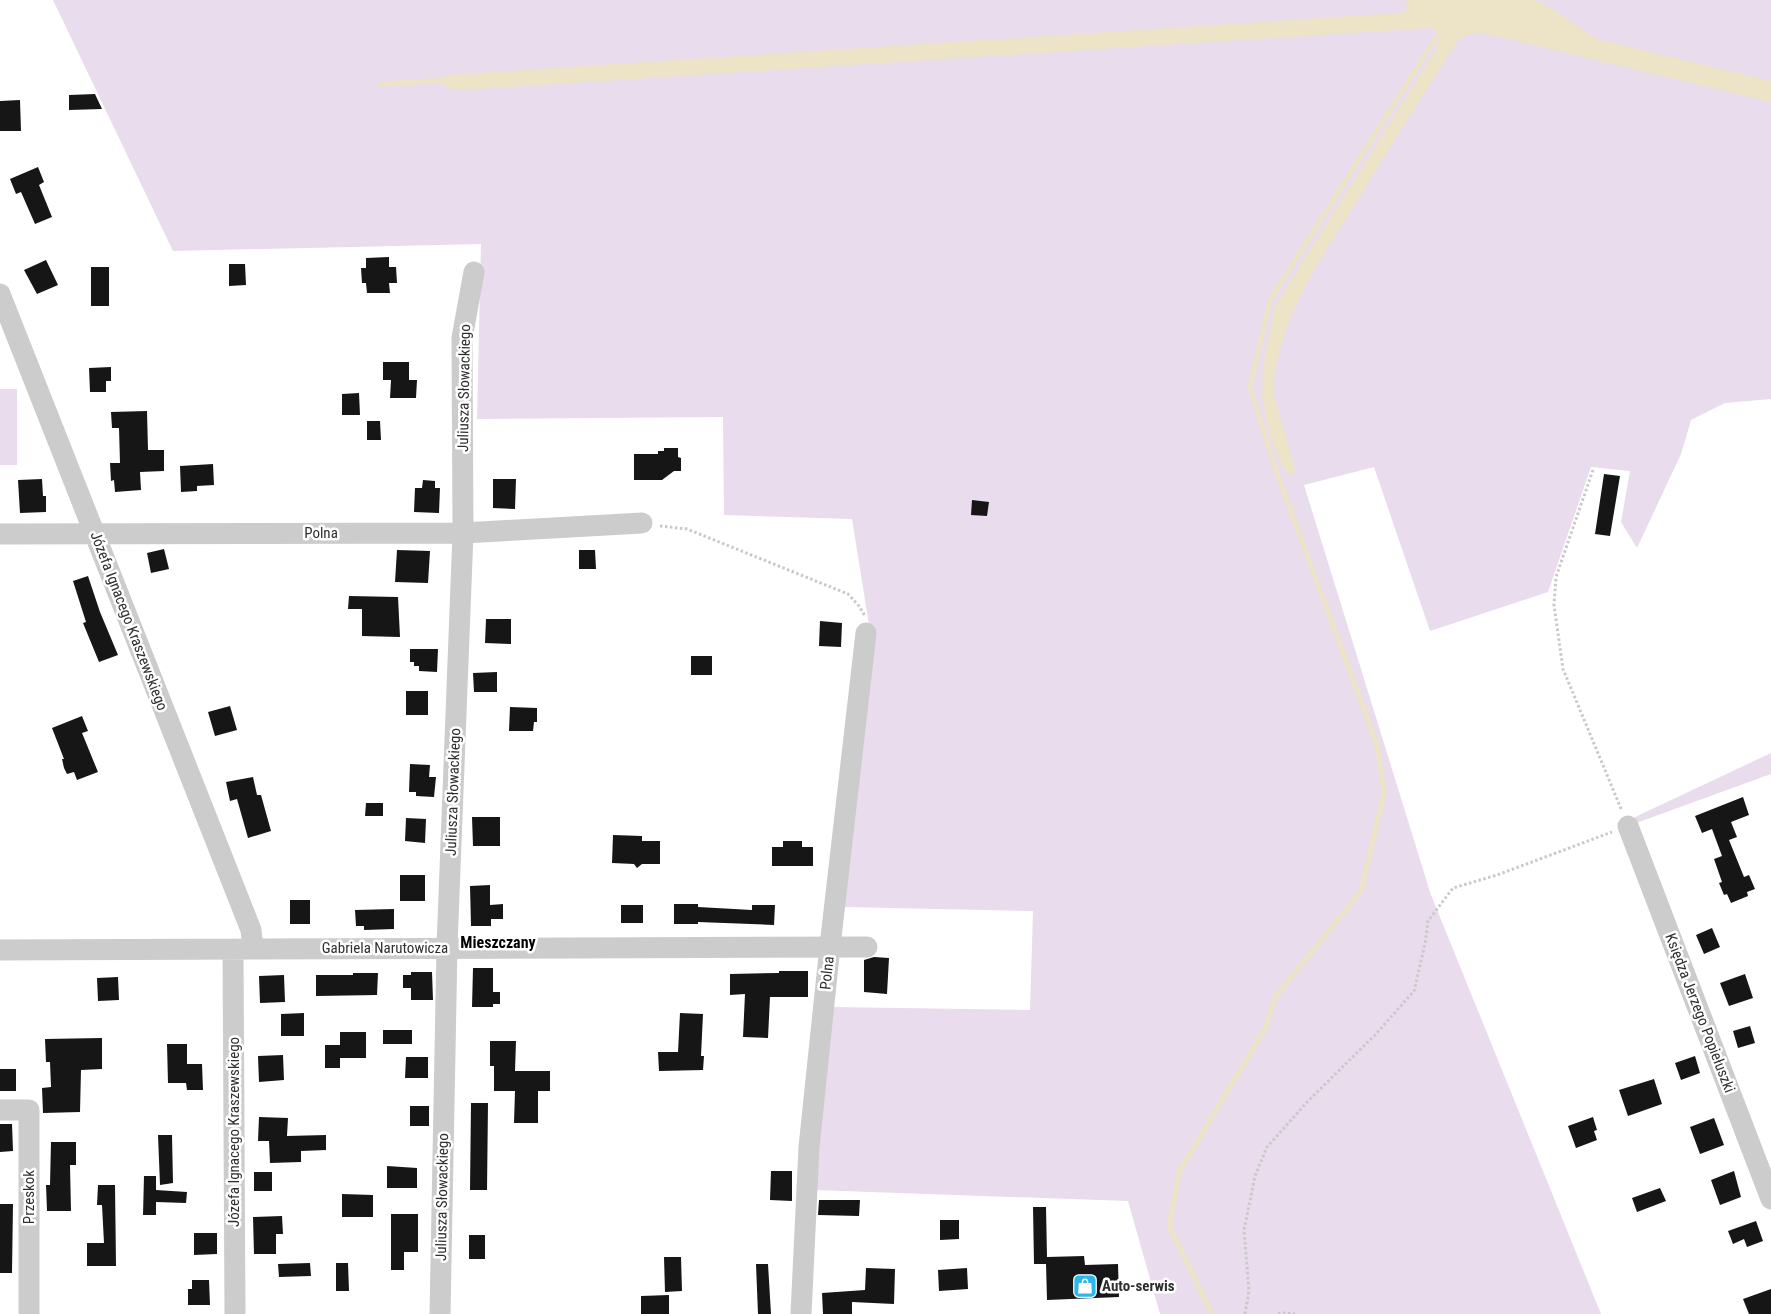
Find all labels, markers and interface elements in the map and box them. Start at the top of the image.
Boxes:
street label: Juliusza Słowackiego [454,324,474,452]
street label: Polna [304,524,338,542]
street label: Józefa Ignacego Kraszewskiego [87,529,171,713]
street label: Juliusza Słowackiego [442,728,464,856]
street label: Księdza Jerzego Popiełuszki [1661,931,1739,1095]
district label: Mieszczany [460,933,536,952]
street label: Gabriela Narutowicza [322,939,448,957]
street label: Polna [816,955,838,991]
street label: Józefa Ignacego Kraszewskiego [225,1037,243,1227]
street label: Juliusza Słowackiego [432,1133,452,1261]
street label: Przeskok [20,1170,38,1224]
shop icon: Auto-serwis [1072,1273,1098,1299]
place label: Auto-serwis [1102,1277,1175,1295]

